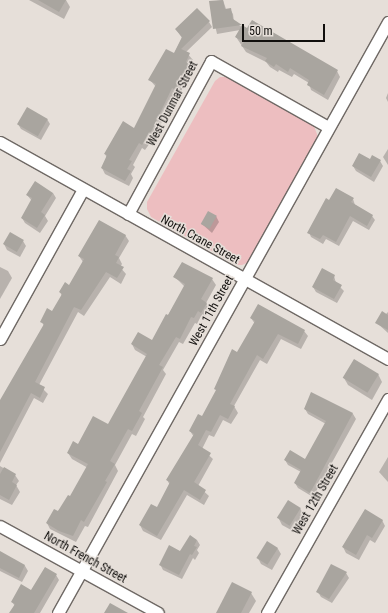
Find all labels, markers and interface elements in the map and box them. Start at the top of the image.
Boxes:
scale bar [244,16,327,42]
text: 50 m [249,24,273,38]
street label: West Dunmar Street [145,59,201,149]
street label: North Crane Street [158,212,242,268]
street label: West 11th Street [187,273,237,349]
street label: West 12th Street [290,462,342,538]
street label: North French Street [41,529,129,587]

